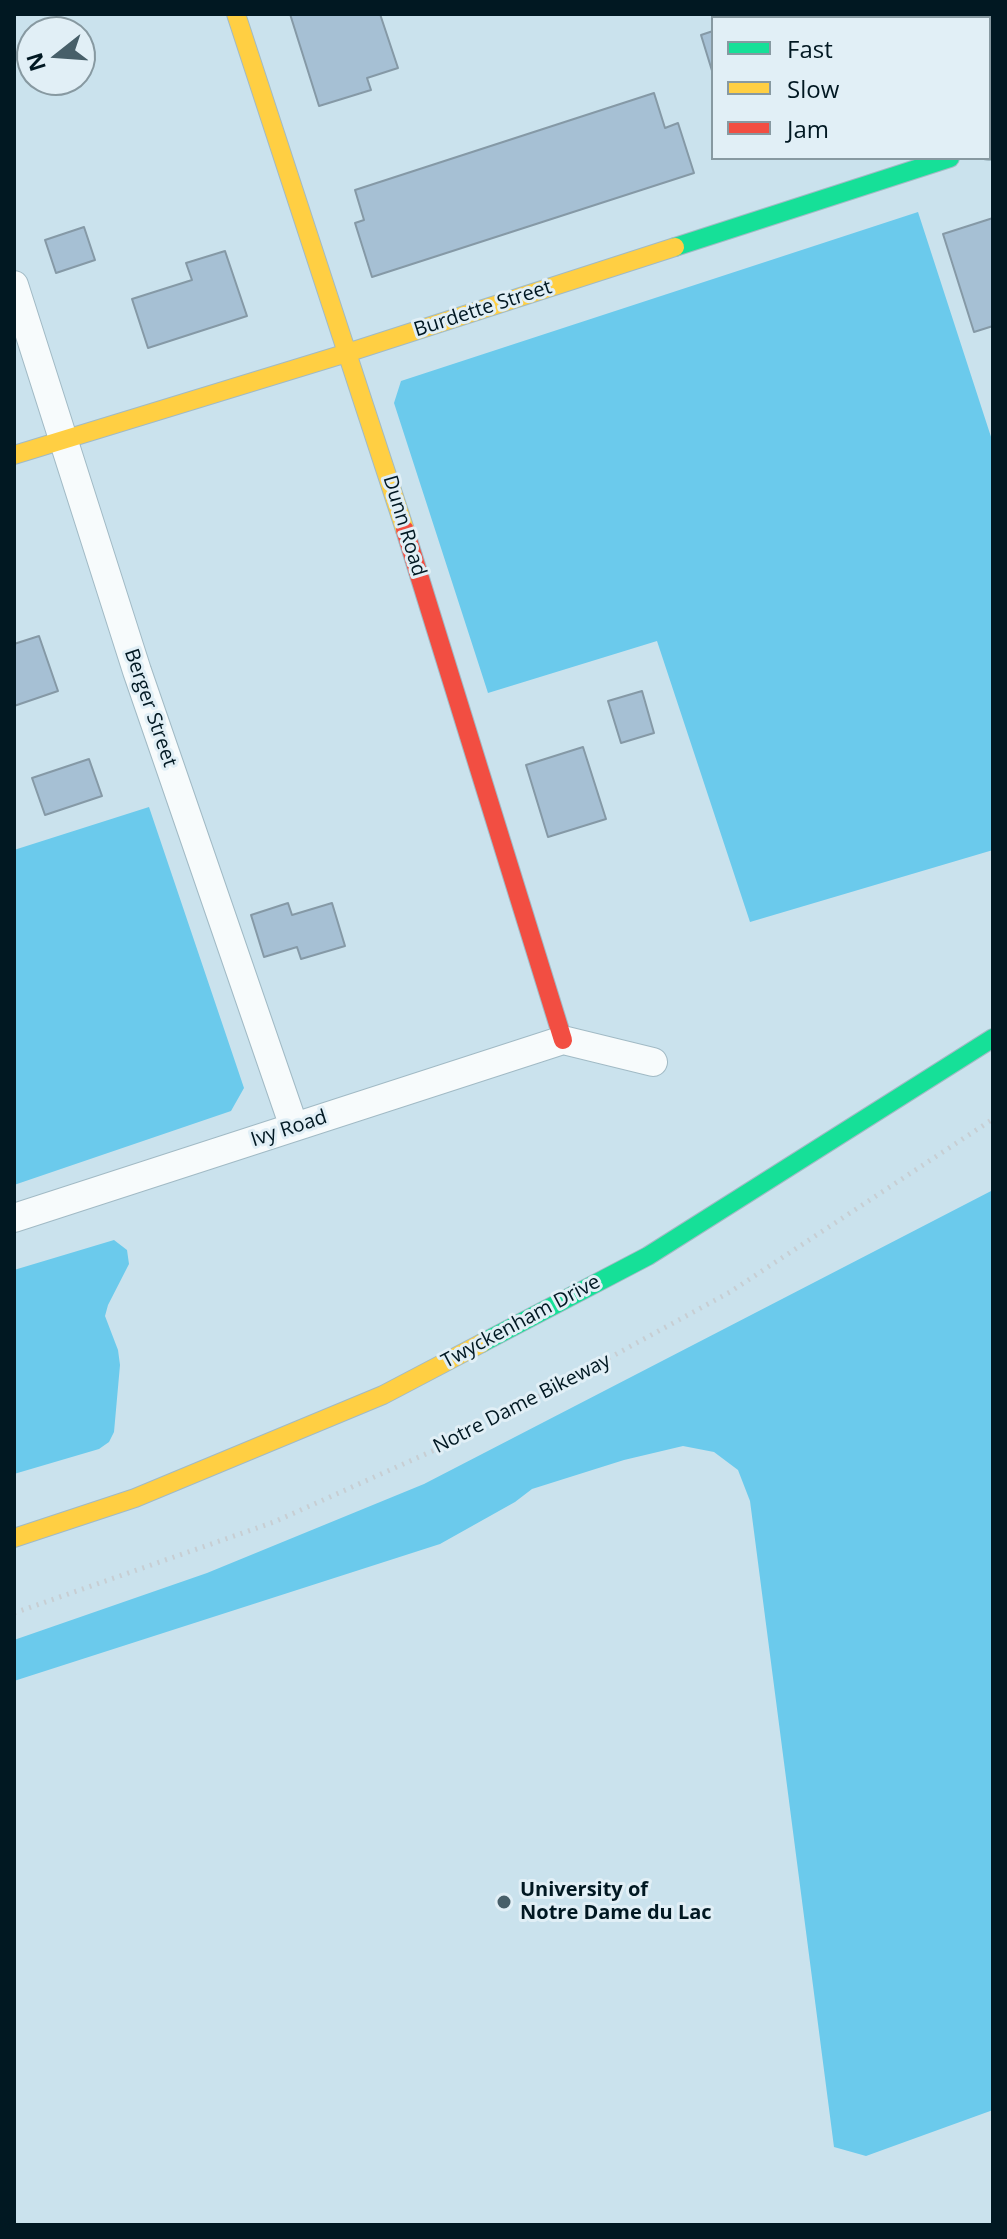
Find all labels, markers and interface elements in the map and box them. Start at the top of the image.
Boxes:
north arrow [16,16,96,96]
legend [711,16,991,160]
text: Fast [787,32,833,65]
text: N [18,49,52,75]
text: Slow [787,72,839,105]
text: Jam [787,112,829,145]
street label: Burdette Street [411,275,555,343]
street label: Dunn Road [377,473,431,579]
street label: Berger Street [119,646,181,770]
street label: Ivy Road [248,1105,330,1153]
street label: Twyckenham Drive [438,1270,604,1374]
street label: Notre Dame Bikeway [429,1349,615,1459]
place label: University of Notre Dame du Lac [520,1878,712,1925]
marker: University of Notre Dame du Lac [495,1893,513,1911]

